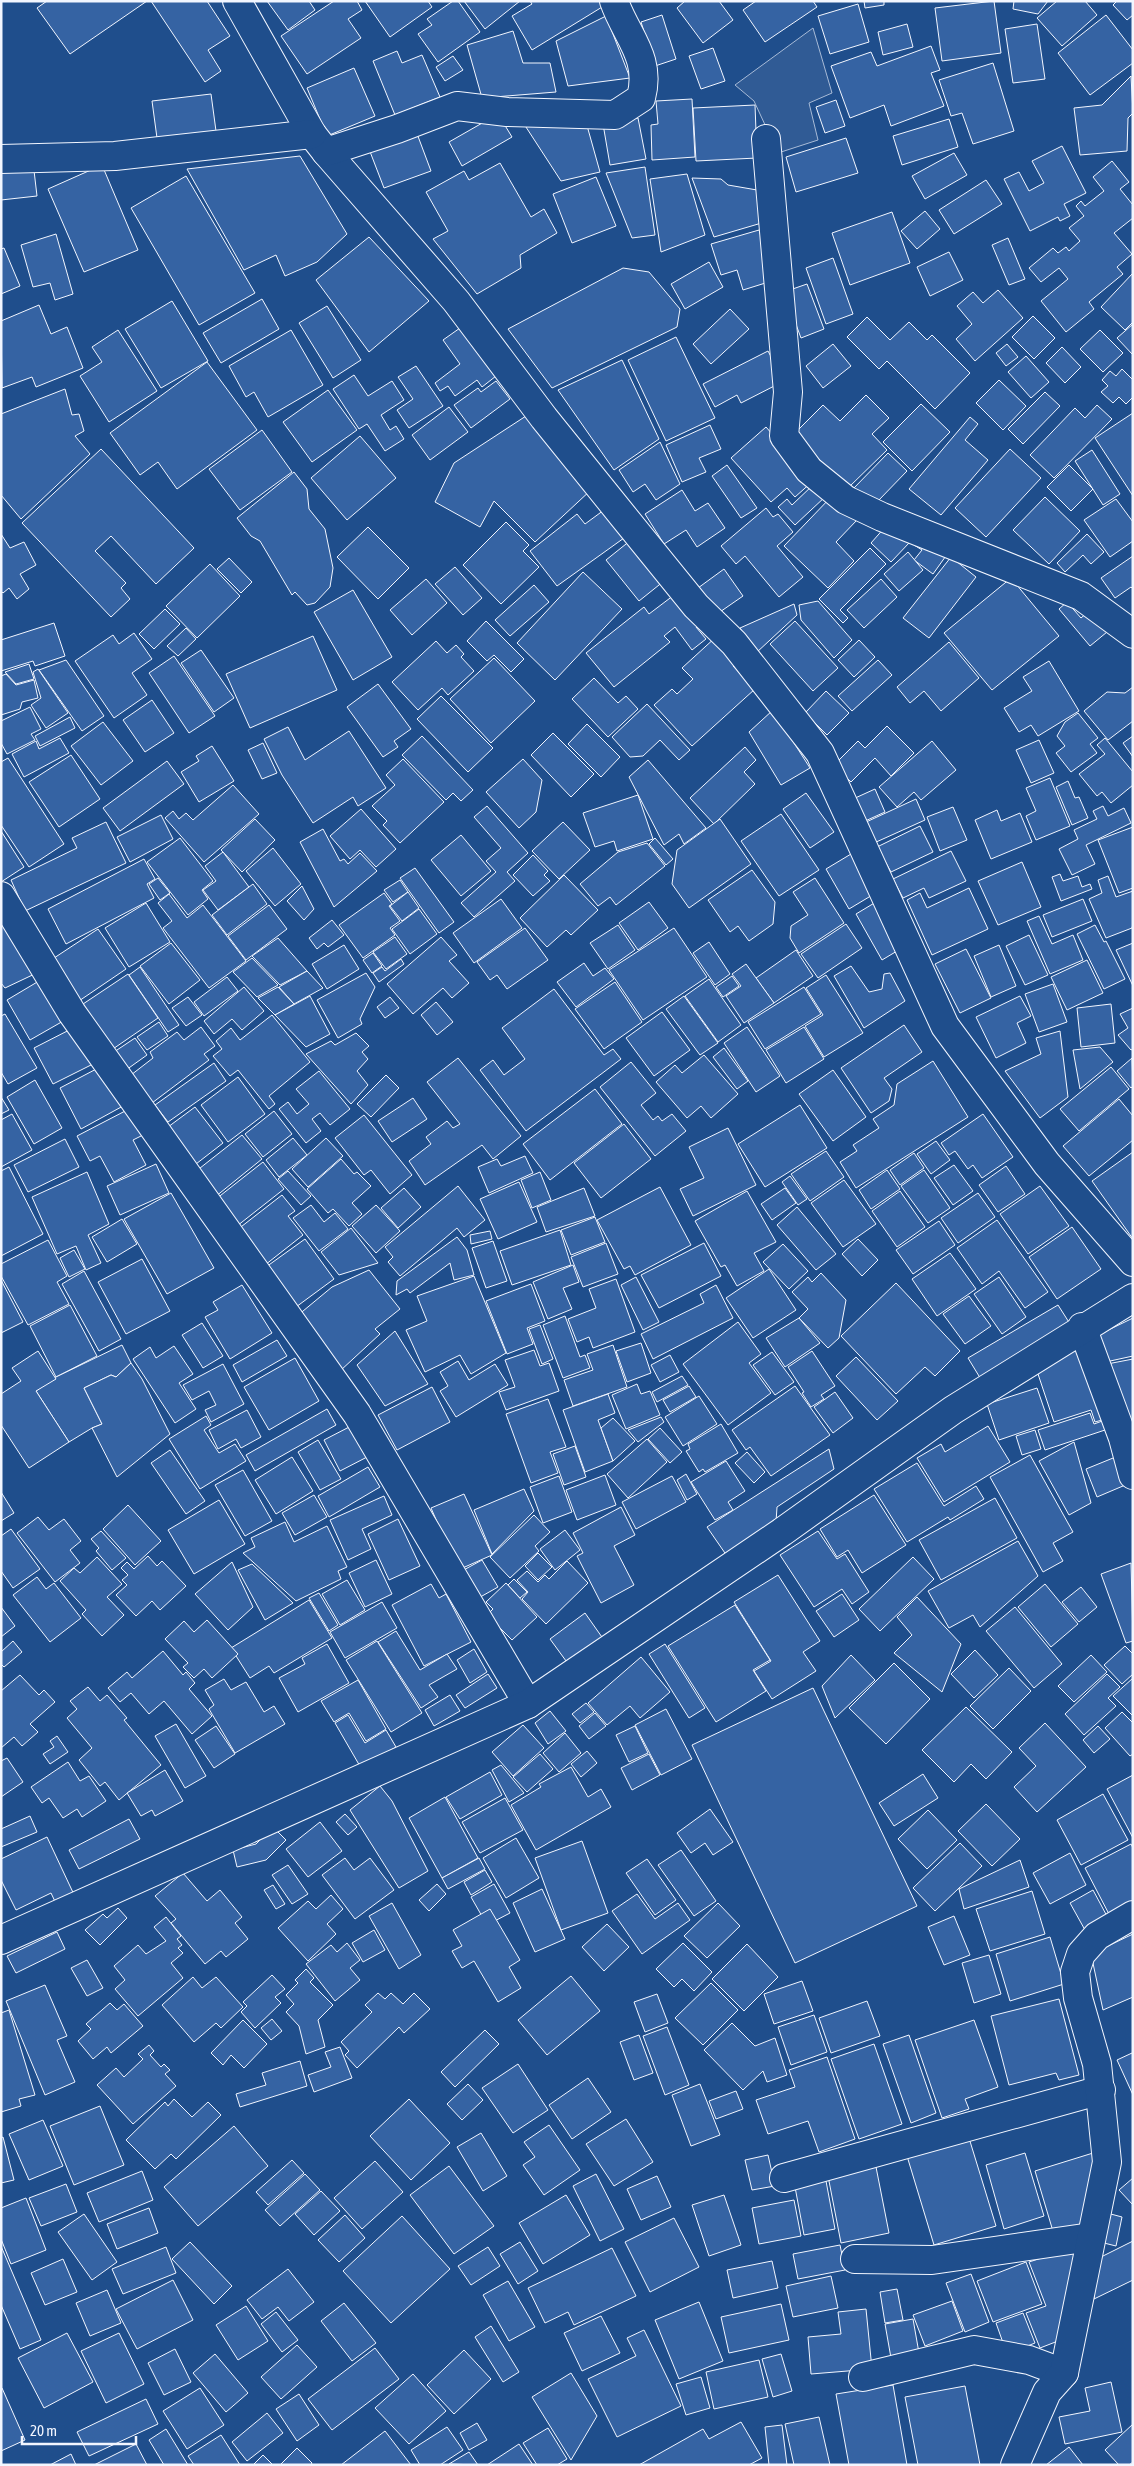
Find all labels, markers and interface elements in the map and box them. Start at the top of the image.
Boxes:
scale bar [22,2414,136,2446]
text: 20 m [30,2422,57,2439]

